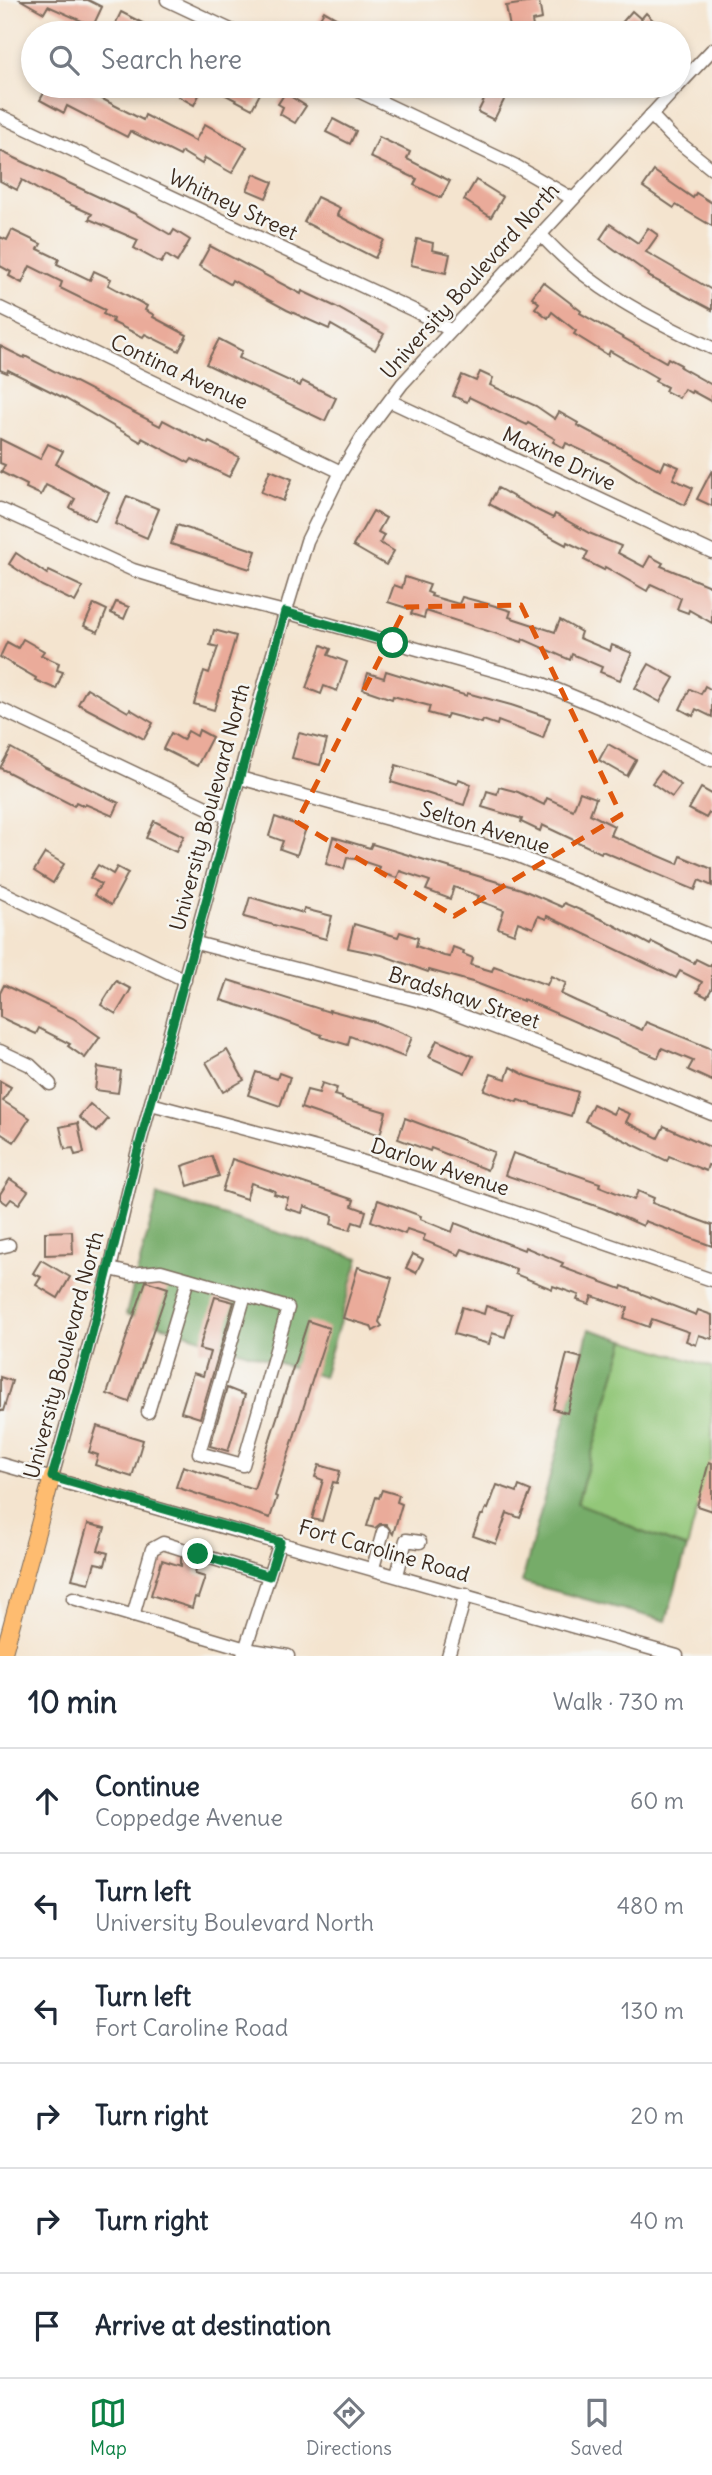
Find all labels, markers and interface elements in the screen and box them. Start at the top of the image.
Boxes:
search box [21,21,691,98]
icon: search [45,41,83,79]
text: Search here [101,43,242,76]
street label: Whitney Street [164,163,302,246]
street label: University Boulevard North [374,177,565,384]
street label: Contina Avenue [106,328,252,415]
street label: Maxine Drive [498,421,620,497]
route start [377,627,408,658]
street label: University Boulevard North [163,680,256,933]
street label: Selton Avenue [417,795,553,860]
street label: Bradshaw Street [385,960,543,1035]
street label: Darlow Avenue [368,1131,513,1202]
street label: University Boulevard North [17,1228,110,1481]
street label: Fort Caroline Road [296,1513,473,1588]
route end [182,1538,213,1569]
text: 10 min [28,1683,117,1721]
text: Walk · 730 m [553,1687,684,1716]
text: Continue [95,1770,200,1803]
icon: ahead [28,1782,66,1820]
text: 60 m [630,1786,684,1815]
text: Coppedge Avenue [95,1803,283,1832]
text: Turn left [95,1875,191,1908]
icon: left [28,1887,66,1925]
text: 480 m [617,1891,684,1920]
text: University Boulevard North [95,1908,374,1937]
text: Turn left [95,1980,191,2013]
icon: left [28,1992,66,2030]
text: 130 m [621,1996,684,2025]
text: Fort Caroline Road [95,2013,288,2042]
icon: right [28,2097,66,2135]
text: Turn right [95,2099,208,2132]
text: 20 m [631,2101,684,2130]
icon: right [28,2202,66,2240]
text: Turn right [95,2204,208,2237]
text: 40 m [630,2206,684,2235]
icon: arrive [28,2307,66,2345]
text: Arrive at destination [95,2309,331,2342]
tab: Map [89,2394,127,2460]
tab: Directions [306,2394,392,2460]
tab: Saved [571,2394,623,2460]

